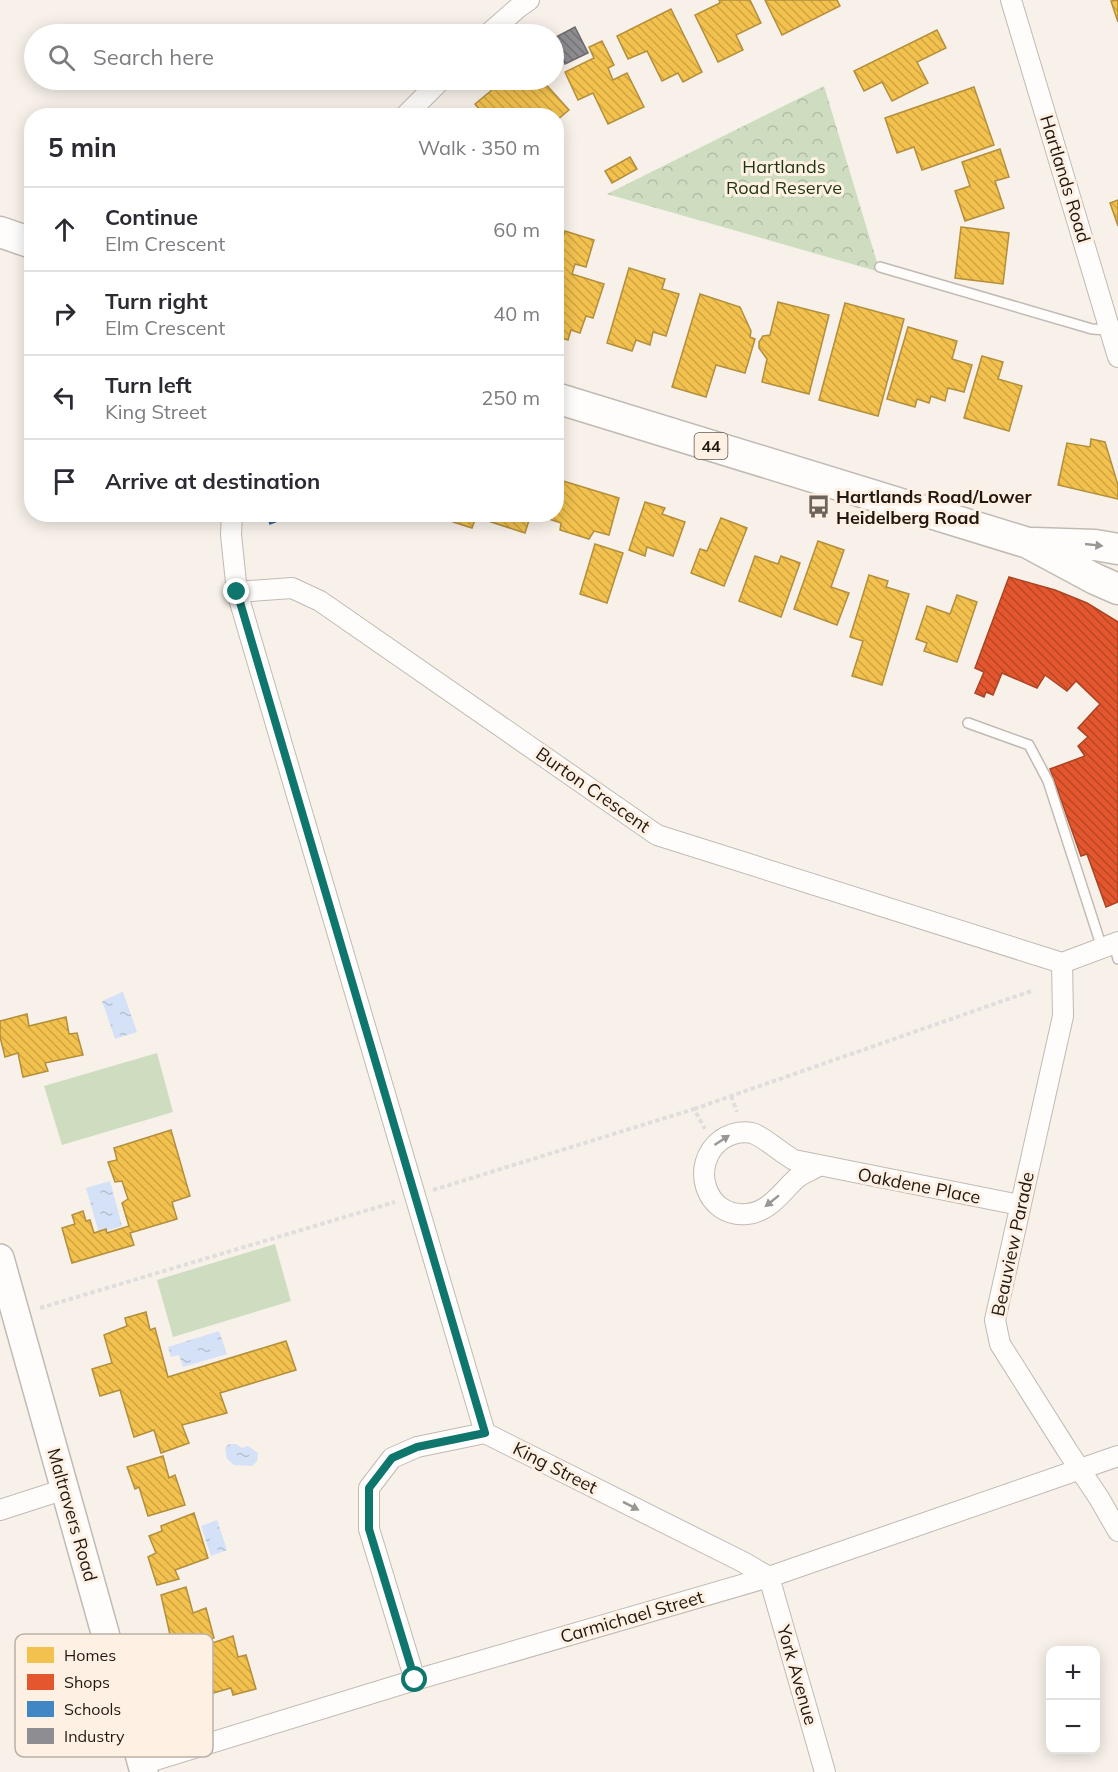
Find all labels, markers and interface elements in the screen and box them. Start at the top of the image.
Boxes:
search box [24,24,564,90]
icon: search [45,41,78,74]
text: Search here [93,43,214,71]
street label: Hartlands Road [1035,112,1096,245]
text: 5 min [48,131,117,164]
text: Walk · 350 m [418,135,540,160]
park label: Hartlands Road Reserve [726,155,842,199]
text: Continue [105,203,198,231]
icon: ahead [48,213,81,246]
text: 60 m [493,217,540,242]
text: Elm Crescent [105,231,225,256]
text: Turn right [105,287,208,315]
icon: right [48,297,81,330]
text: 40 m [493,301,540,326]
text: Elm Crescent [105,315,225,340]
text: Turn left [105,371,192,399]
icon: left [48,381,81,414]
text: 250 m [481,385,540,410]
text: King Street [105,399,207,424]
road number: 44 [694,433,728,459]
icon: arrive [48,465,81,498]
text: Arrive at destination [105,467,320,495]
place label: Hartlands Road/Lower Heidelberg Road [836,485,1032,529]
bus stop icon: Hartlands Road/Lower Heidelberg Road [805,494,831,520]
one-way arrow [1085,540,1104,550]
route end [223,578,249,604]
street label: Burton Crescent [532,742,655,837]
one-way arrow [714,1135,730,1146]
street label: Oakdene Place [856,1162,982,1209]
street label: Beauview Parade [986,1170,1039,1318]
one-way arrow [764,1195,780,1208]
street label: King Street [509,1437,601,1499]
street label: Maltravers Road [42,1446,102,1584]
one-way arrow [623,1501,640,1511]
street label: Carmichael Street [557,1585,706,1648]
street label: York Avenue [772,1621,823,1728]
legend [15,1634,213,1757]
text: Homes [64,1645,116,1665]
map controls [1046,1646,1100,1754]
button: + [1046,1646,1100,1700]
route start [401,1666,427,1692]
text: Shops [64,1672,110,1692]
text: Schools [64,1699,121,1719]
button: − [1046,1700,1100,1754]
text: Industry [64,1726,125,1746]

